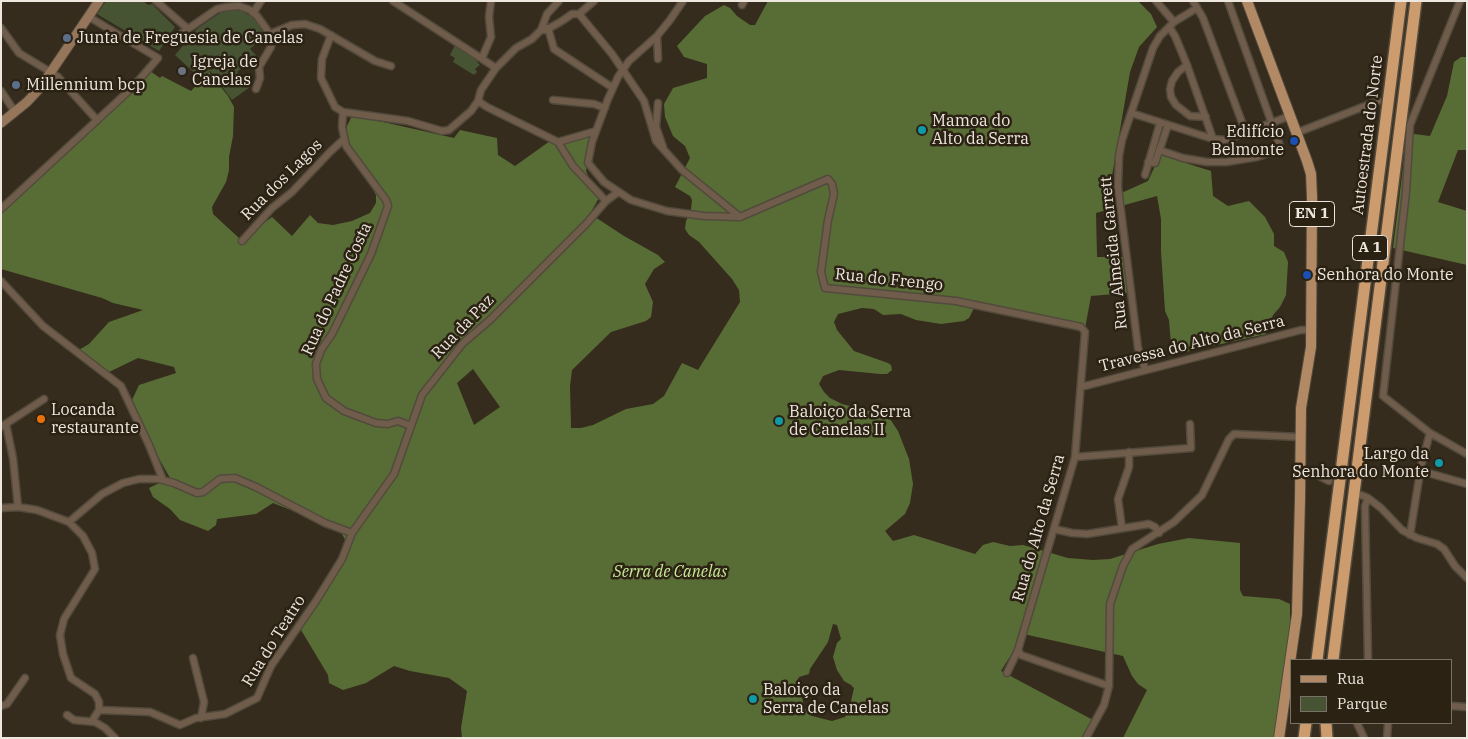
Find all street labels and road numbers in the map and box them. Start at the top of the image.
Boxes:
street label: Autoestrada do Norte [1349,54,1387,216]
street label: Rua dos Lagos [237,135,327,225]
street label: Rua Almeida Garrett [1096,175,1132,331]
road number: EN 1 [1290,202,1334,226]
street label: Rua do Padre Costa [298,220,376,358]
road number: A 1 [1352,236,1388,260]
street label: Rua do Frengo [834,265,944,295]
street label: Rua da Paz [428,291,498,363]
street label: Travessa do Alto da Serra [1097,312,1287,376]
street label: Rua do Alto da Serra [1009,452,1069,604]
street label: Rua do Teatro [238,592,310,690]

